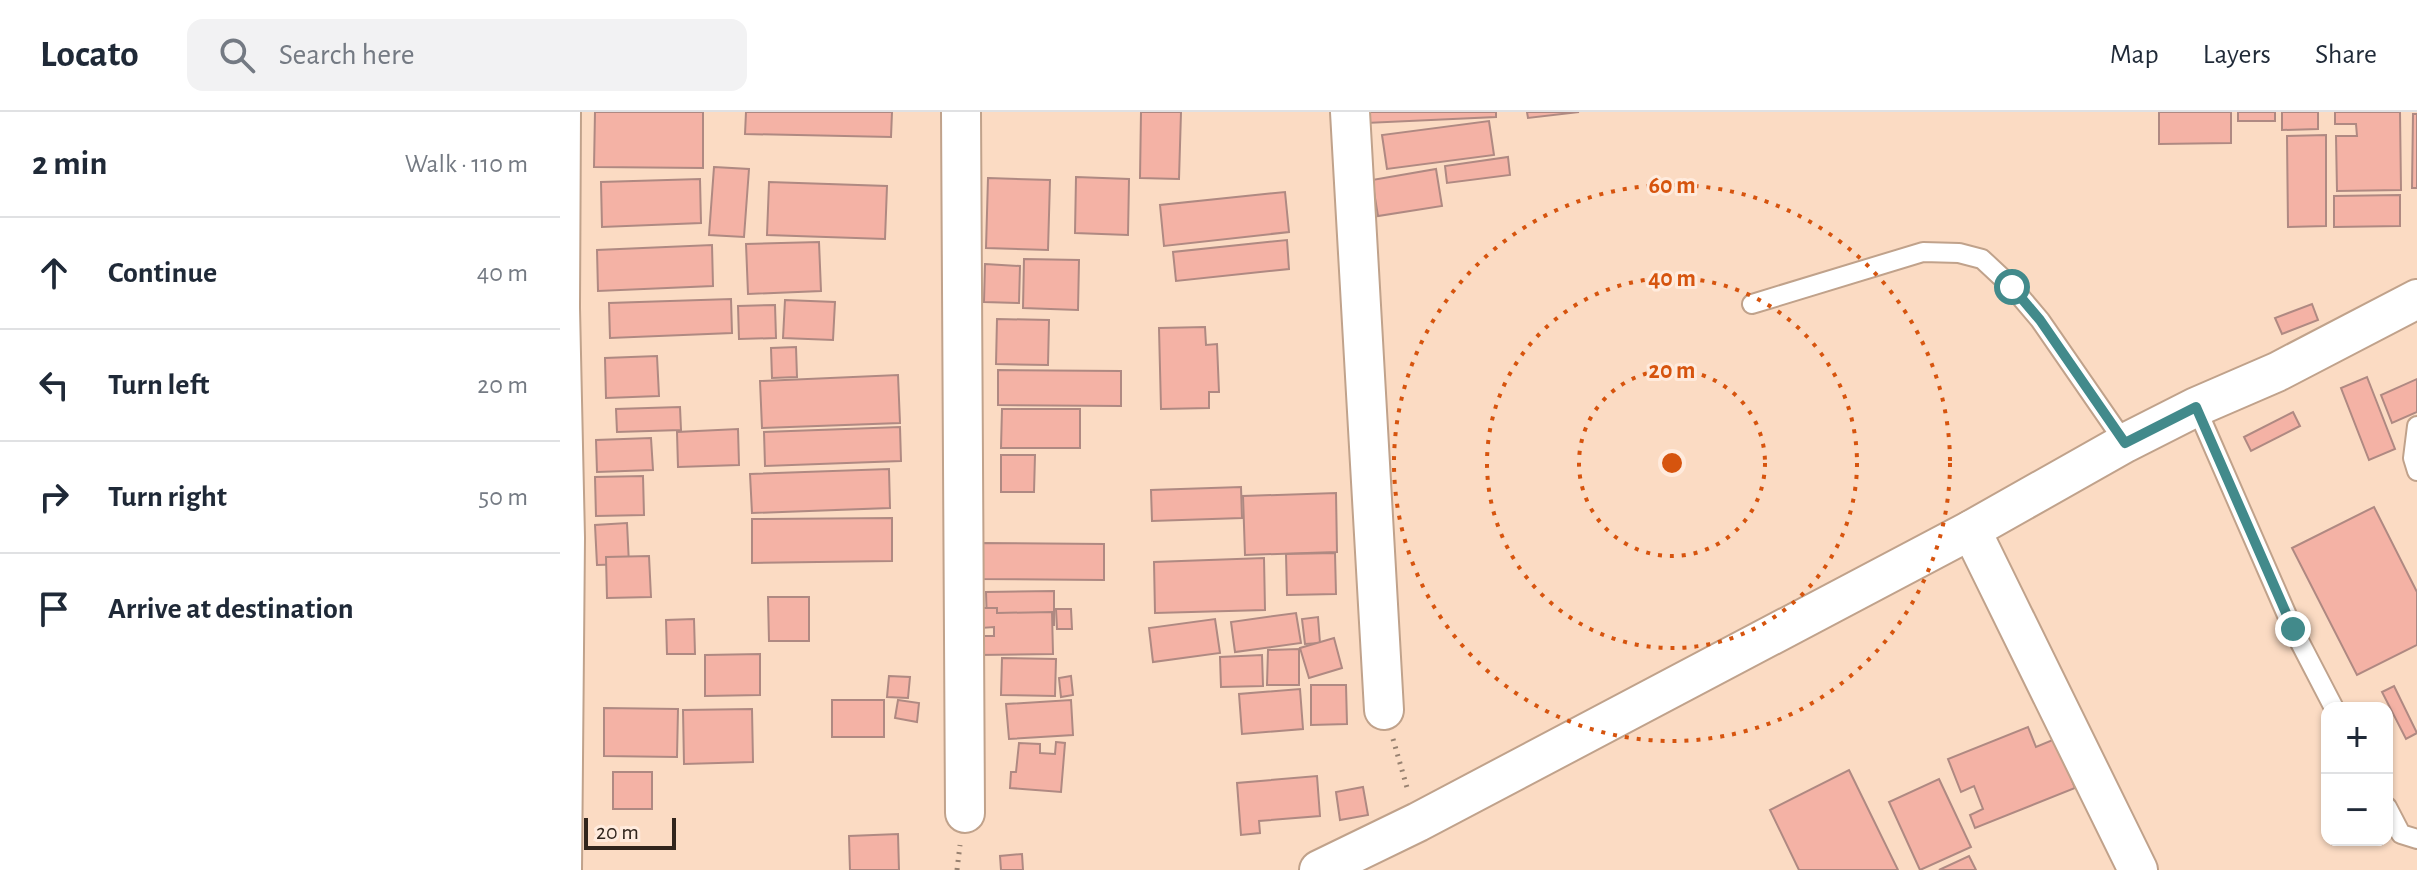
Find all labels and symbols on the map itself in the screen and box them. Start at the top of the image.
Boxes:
text: 60 m [1648,174,1696,198]
text: 40 m [1648,267,1696,291]
route start [1994,269,2030,305]
text: 20 m [1649,359,1695,383]
centre of rings [1658,449,1686,477]
route end [2275,611,2311,647]
scale bar [584,814,676,850]

